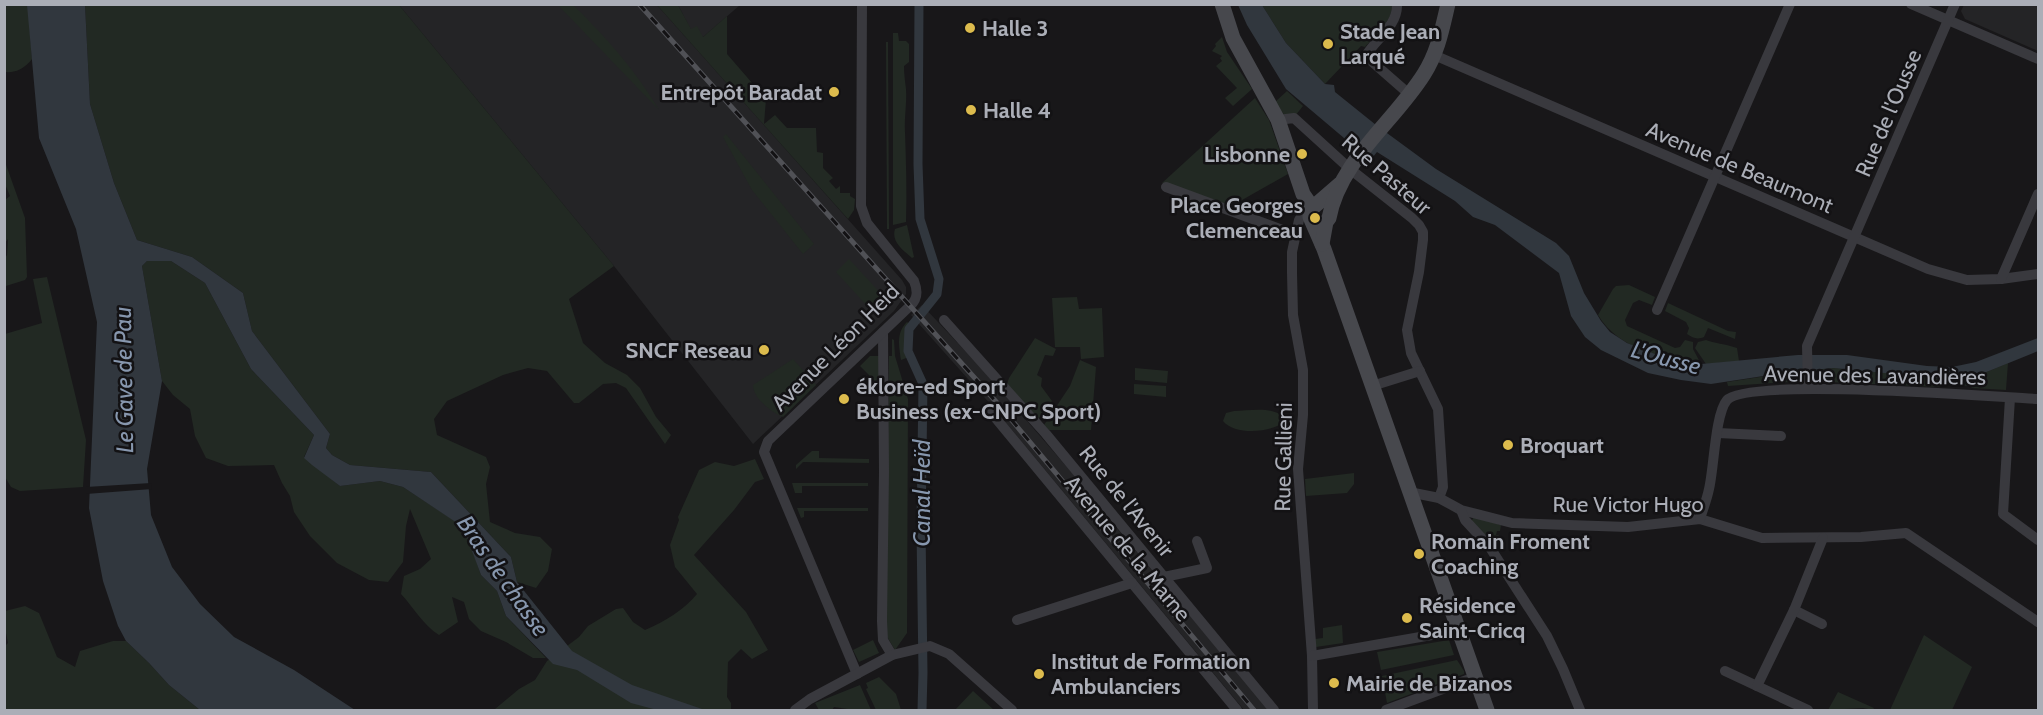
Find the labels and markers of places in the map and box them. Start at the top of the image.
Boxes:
place label: Halle 3 [982,15,1048,42]
place label: Stade Jean Larqué [1340,18,1440,70]
marker: Halle 3 [963,21,977,35]
marker: Stade Jean Larqué [1321,37,1335,51]
place label: Entrepôt Baradat [660,79,822,106]
marker: Entrepôt Baradat [827,85,841,99]
place label: Halle 4 [983,97,1051,124]
marker: Halle 4 [964,103,978,117]
place label: Lisbonne [1204,141,1290,168]
marker: Lisbonne [1295,147,1309,161]
place label: Place Georges Clemenceau [1170,192,1303,244]
marker: Place Georges Clemenceau [1308,211,1322,225]
place label: SNCF Reseau [625,337,752,364]
marker: SNCF Reseau [757,343,771,357]
place label: éklore-ed Sport Business (ex-CNPC Sport) [856,373,1101,425]
marker: éklore-ed Sport Business (ex-CNPC Sport) [837,392,851,406]
place label: Broquart [1520,432,1604,459]
marker: Broquart [1501,438,1515,452]
place label: Romain Froment Coaching [1431,528,1590,580]
marker: Romain Froment Coaching [1412,547,1426,561]
place label: Résidence Saint-Cricq [1419,592,1525,644]
marker: Résidence Saint-Cricq [1400,611,1414,625]
place label: Institut de Formation Ambulanciers [1051,648,1250,700]
marker: Institut de Formation Ambulanciers [1032,667,1046,681]
place label: Mairie de Bizanos [1346,670,1512,697]
marker: Mairie de Bizanos [1327,676,1341,690]

